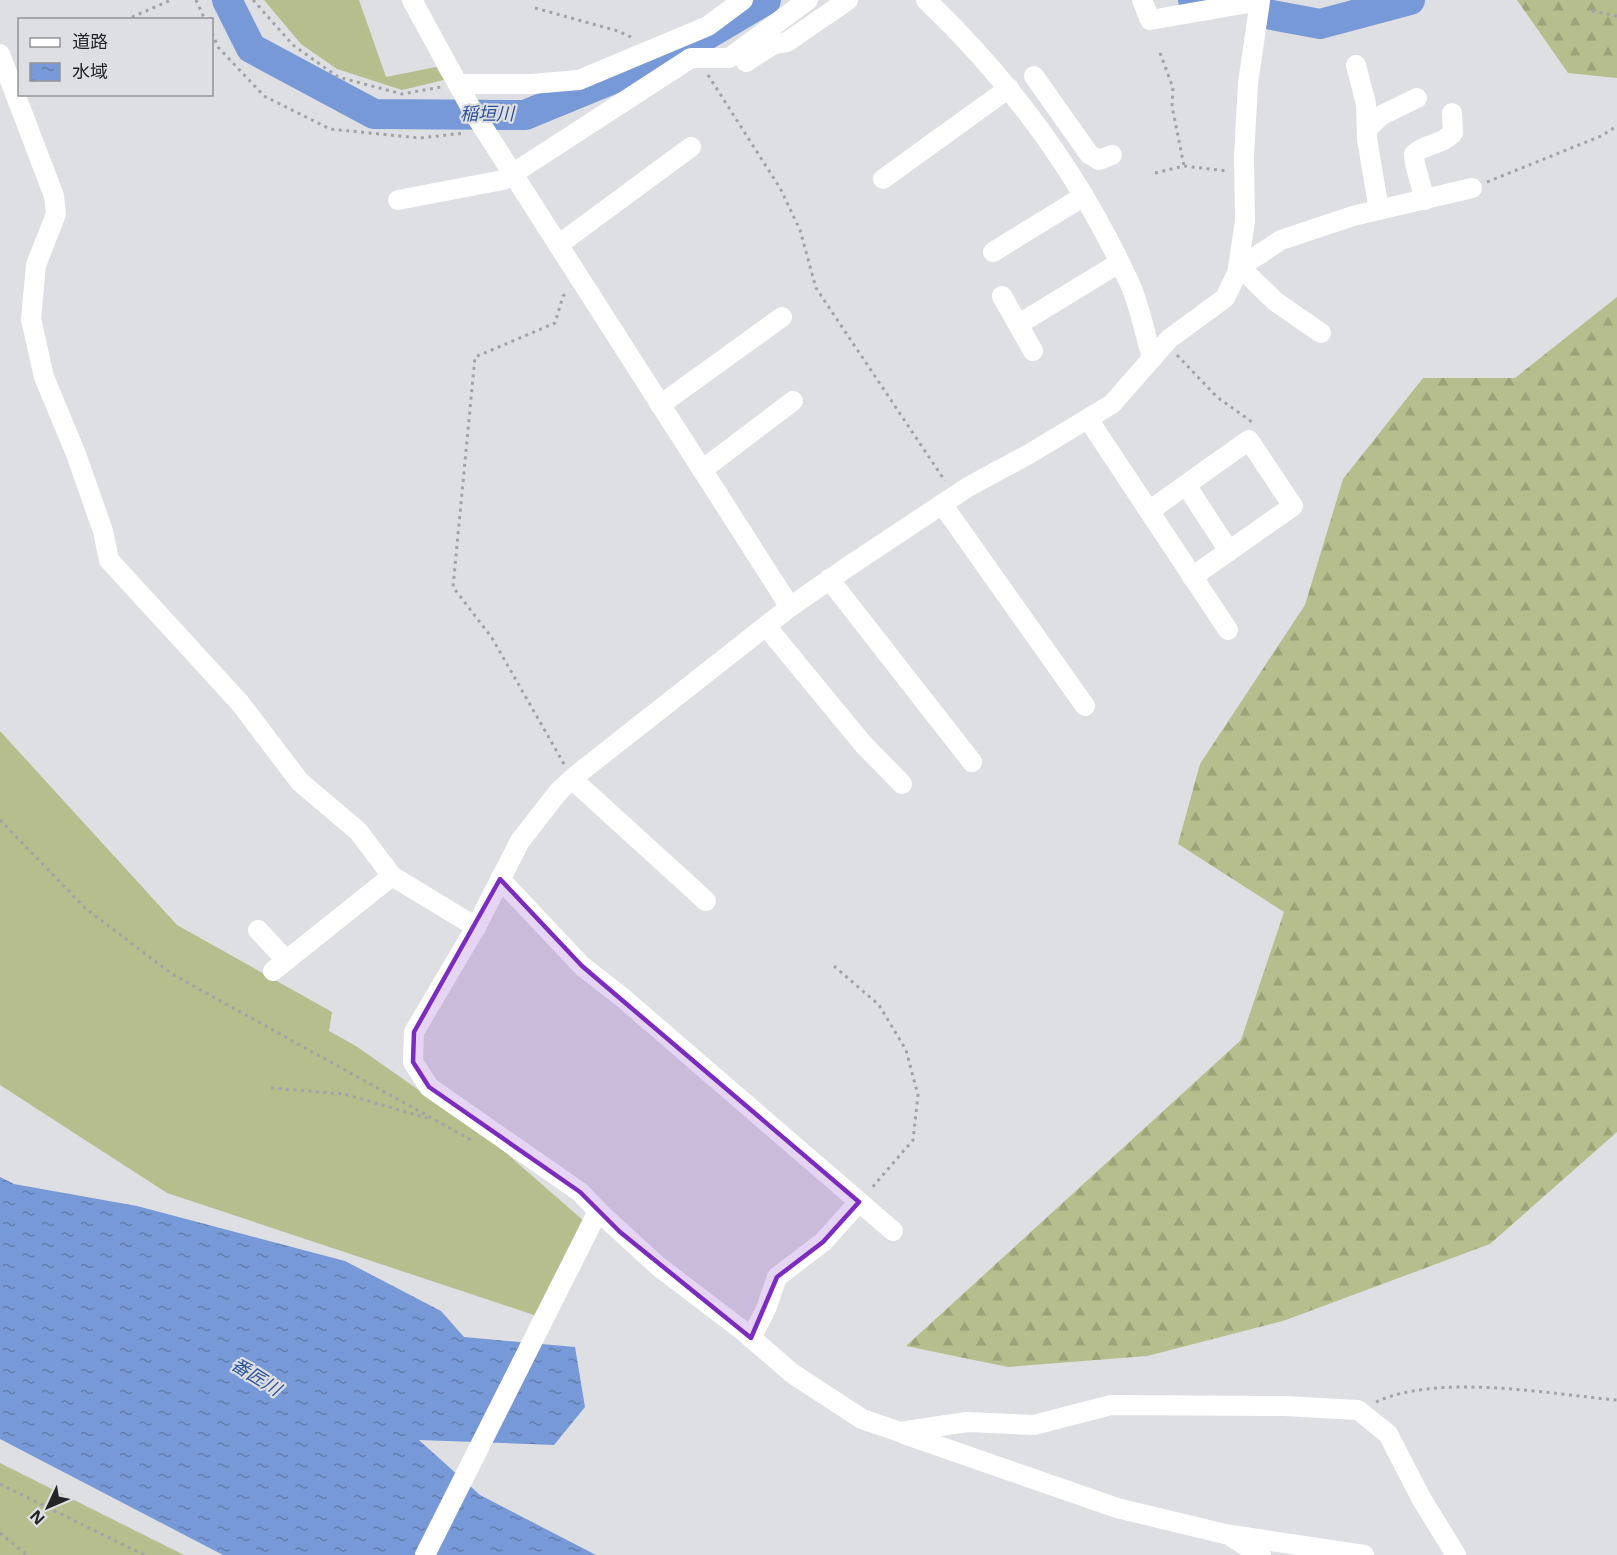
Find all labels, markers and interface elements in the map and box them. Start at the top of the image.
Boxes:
legend [18,18,213,96]
text: 道路 [72,29,108,53]
text: 水域 [72,59,108,83]
water label: 稲垣川 [460,101,516,125]
water label: 番匠川 [227,1352,287,1402]
north arrow [18,1477,78,1537]
text: N [25,1505,50,1530]

